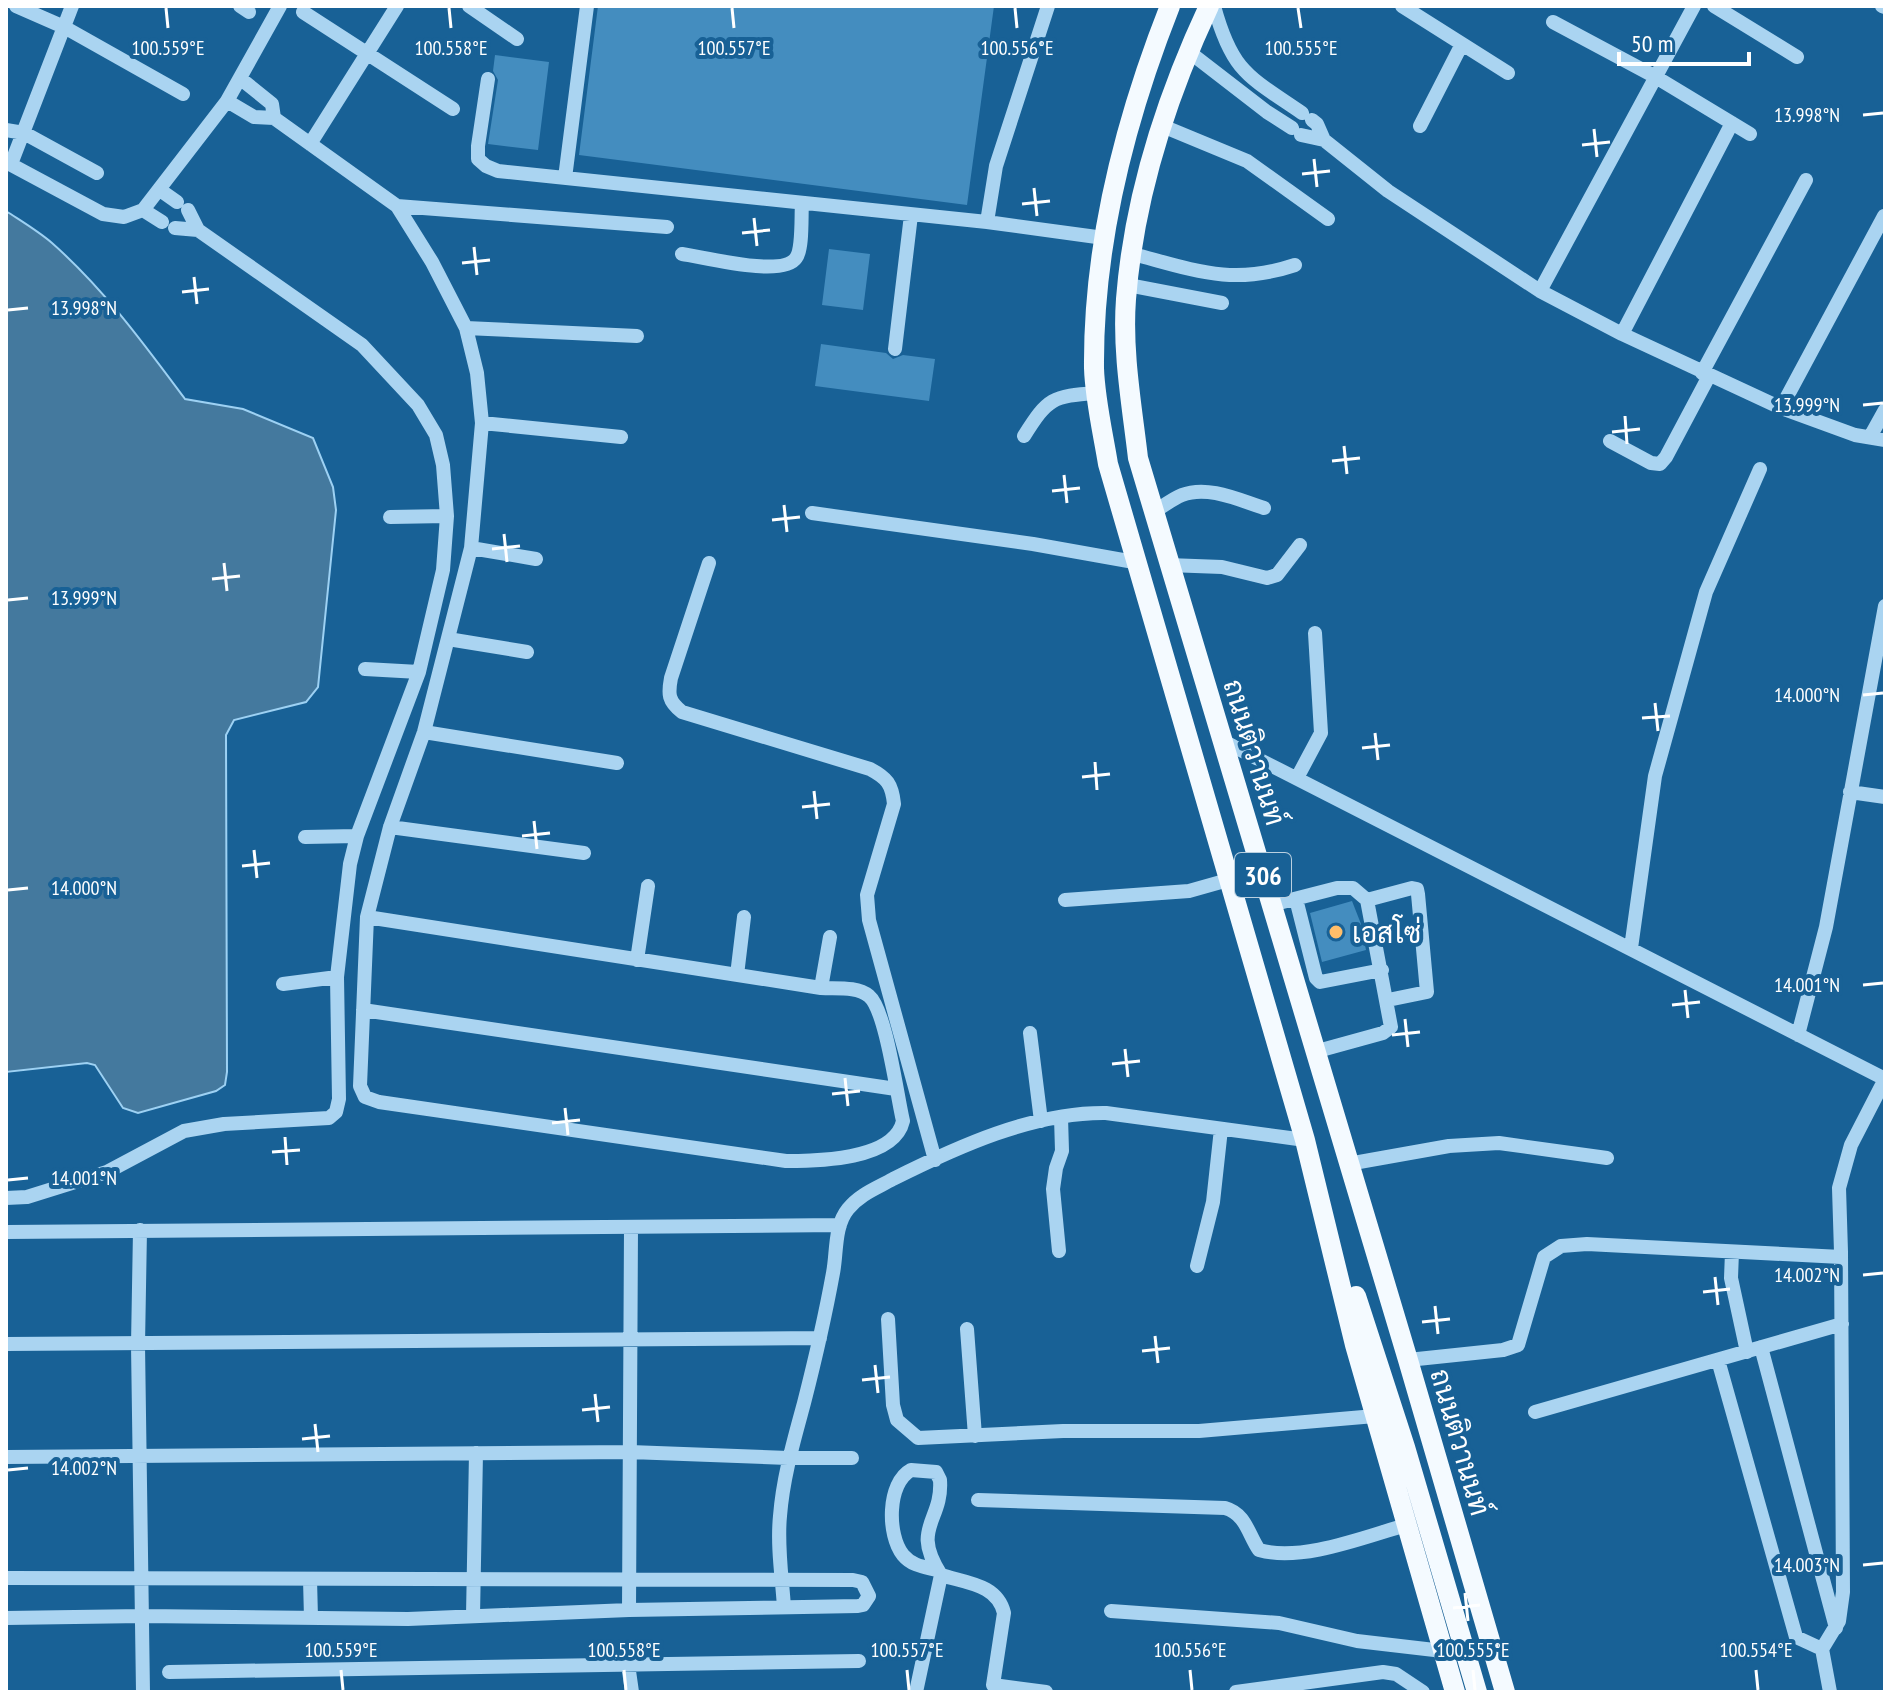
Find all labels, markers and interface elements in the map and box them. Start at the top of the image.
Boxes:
scale bar [1619,16,1749,66]
text: 50 m [1631,28,1673,59]
text: 100.559°E [132,35,204,61]
text: 100.558°E [415,35,487,61]
text: 100.557°E [698,35,770,61]
text: 100.556°E [981,35,1053,61]
text: 100.555°E [1265,35,1337,61]
text: 13.998°N [1774,102,1840,128]
text: 13.998°N [51,295,117,321]
text: 13.999°N [1774,392,1840,418]
text: 13.999°N [51,585,117,611]
street label: ถนนติวานนท์ [1215,674,1295,830]
text: 14.000°N [1774,682,1840,708]
road number: 306 [1235,853,1291,897]
text: 14.000°N [51,875,117,901]
place label: เอสโซ่ [1352,914,1421,951]
marker: เอสโซ่ [1327,923,1345,941]
text: 14.001°N [1774,972,1840,998]
text: 14.001°N [51,1165,117,1191]
text: 14.002°N [1774,1262,1840,1288]
street label: ถนนติวานนท์ [1422,1364,1500,1520]
text: 14.002°N [51,1455,117,1481]
text: 14.003°N [1774,1552,1840,1578]
text: 100.559°E [305,1637,377,1663]
text: 100.558°E [588,1637,660,1663]
text: 100.557°E [871,1637,943,1663]
text: 100.556°E [1154,1637,1226,1663]
text: 100.555°E [1437,1637,1509,1663]
text: 100.554°E [1720,1637,1792,1663]

